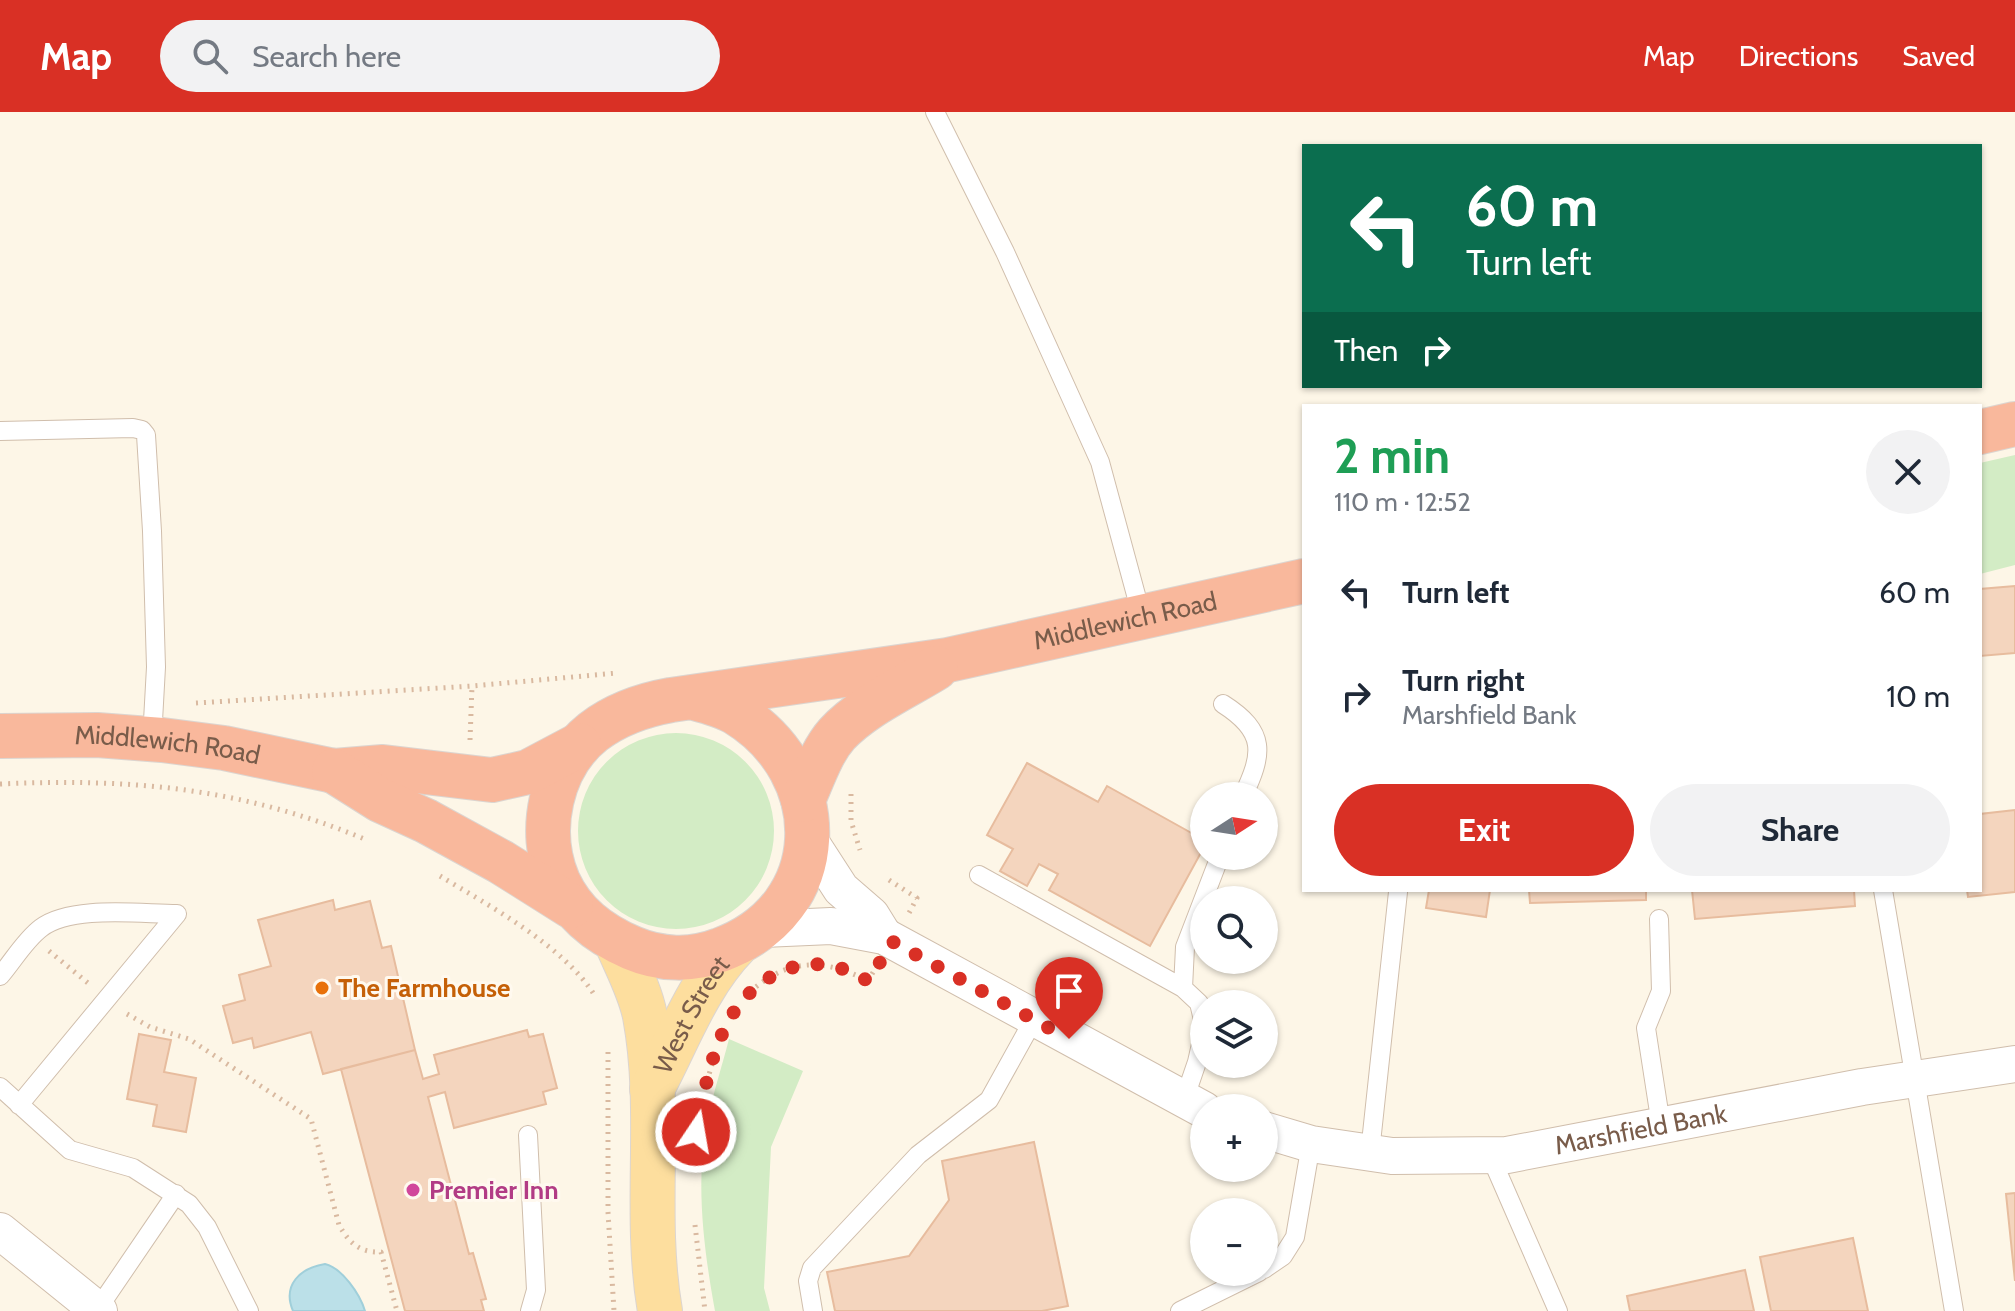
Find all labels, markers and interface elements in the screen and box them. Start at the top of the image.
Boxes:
search box [160,20,720,92]
text: Map [40,33,112,80]
icon: search [188,34,232,78]
text: Search here [252,38,401,75]
text: Map [1643,39,1695,73]
text: Directions [1739,39,1858,73]
text: Saved [1902,39,1975,73]
text: 60 m [1466,172,1598,240]
icon: left [1334,176,1438,280]
text: Turn left [1466,240,1591,284]
icon: right [1414,328,1458,372]
text: Then [1334,332,1398,369]
text: 2 min [1334,427,1450,485]
button: close [1866,430,1950,514]
text: 110 m · 12:52 [1334,486,1471,518]
icon: left [1334,570,1378,614]
text: Turn left [1402,574,1510,611]
text: 60 m [1879,574,1950,611]
street label: Middlewich Road [1030,585,1220,657]
text: Turn right [1402,662,1525,699]
icon: right [1334,674,1378,718]
text: 10 m [1886,678,1950,715]
text: Marshfield Bank [1402,699,1576,731]
street label: Middlewich Road [74,719,263,771]
north arrow [1190,782,1278,870]
map controls [1190,782,1278,1286]
button: Exit [1334,784,1634,876]
button: Share [1650,784,1950,876]
button: search [1190,886,1278,974]
street label: West Street [646,949,736,1079]
pin [1035,957,1103,1039]
icon: arrive [1047,969,1091,1013]
place label: The Farmhouse [338,972,510,1004]
marker: The Farmhouse [313,979,331,997]
button: layers [1190,990,1278,1078]
position arrow [654,1090,738,1174]
button: + [1190,1094,1278,1182]
street label: Marshfield Bank [1552,1097,1730,1162]
place label: Premier Inn [429,1174,558,1206]
marker: Premier Inn [404,1181,422,1199]
button: − [1190,1198,1278,1286]

